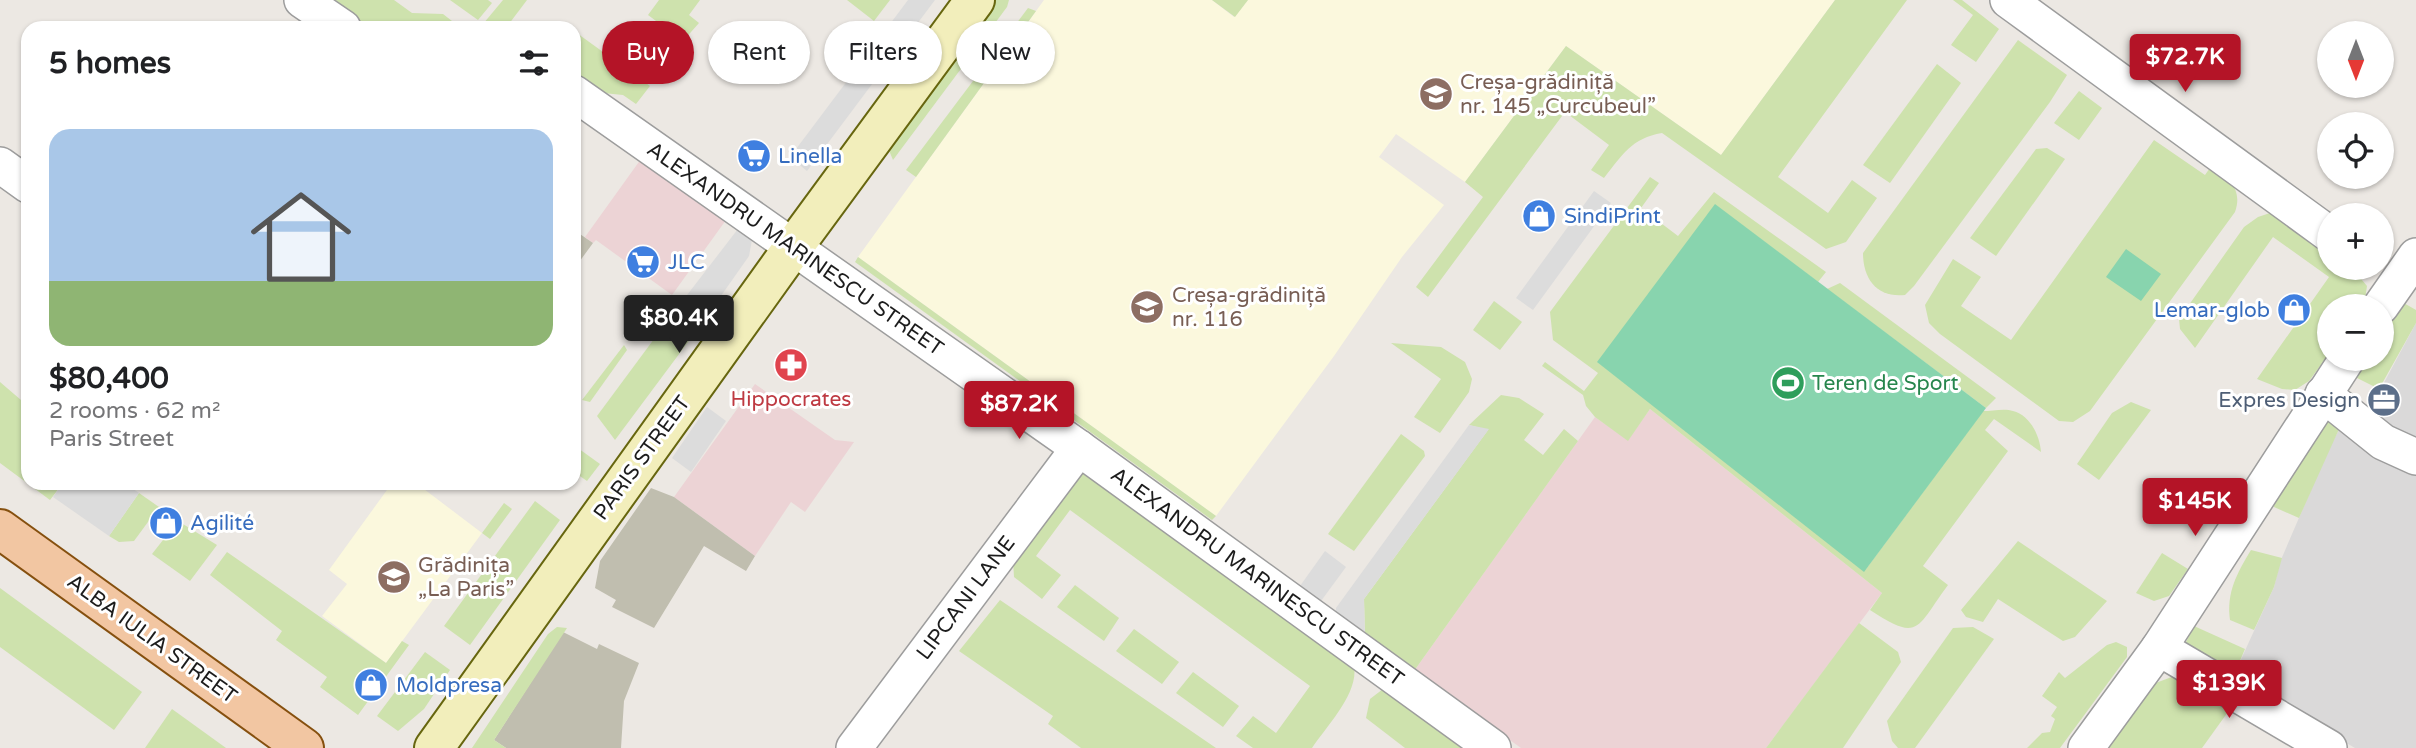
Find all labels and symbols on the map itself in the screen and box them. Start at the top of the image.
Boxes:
north arrow [2317,21,2394,98]
pin: $72.7K [2128,34,2242,94]
place label: Creșa-grădiniță nr. 145 „Curcubeul” [1460,70,1656,119]
school or university icon: Creșa-grădiniță nr. 145 „Curcubeul” [1417,75,1455,113]
street label: ALEXANDRU MARINESCU STREET [642,137,948,361]
supermarket icon: Linella [735,137,773,175]
place label: Linella [778,144,842,169]
shop icon: SindiPrint [1520,197,1558,235]
place label: SindiPrint [1564,204,1661,229]
supermarket icon: JLC [624,243,662,281]
place label: JLC [668,250,704,275]
place label: Creșa-grădiniță nr. 116 [1172,283,1326,332]
school or university icon: Creșa-grădiniță nr. 116 [1128,288,1166,326]
shop icon: Lemar-glob [2275,291,2313,329]
pin: $80.4K [622,296,736,355]
place label: Lemar-glob [2154,298,2270,323]
pharmacy icon: Hippocrates [772,346,810,384]
sports icon: Teren de Sport [1769,364,1807,402]
place label: Teren de Sport [1812,371,1959,396]
office icon: Expres Design [2365,381,2403,419]
pin: $87.2K [962,382,1076,441]
place label: Hippocrates [731,387,851,412]
place label: Expres Design [2218,388,2360,413]
street label: PARIS STREET [588,391,696,525]
street label: ALEXANDRU MARINESCU STREET [1106,462,1409,692]
pin: $145K [2146,478,2244,538]
shop icon: Agilité [147,504,185,542]
place label: Agilité [190,511,254,536]
street label: LIPCANI LANE [911,531,1021,665]
place label: Grădinița „La Paris” [418,553,514,602]
school or university icon: Grădinița „La Paris” [375,558,413,596]
street label: ALBA IULIA STREET [62,569,242,709]
pin: $139K [2180,660,2278,720]
shop icon: Moldpresa [352,666,390,704]
place label: Moldpresa [396,673,502,698]

